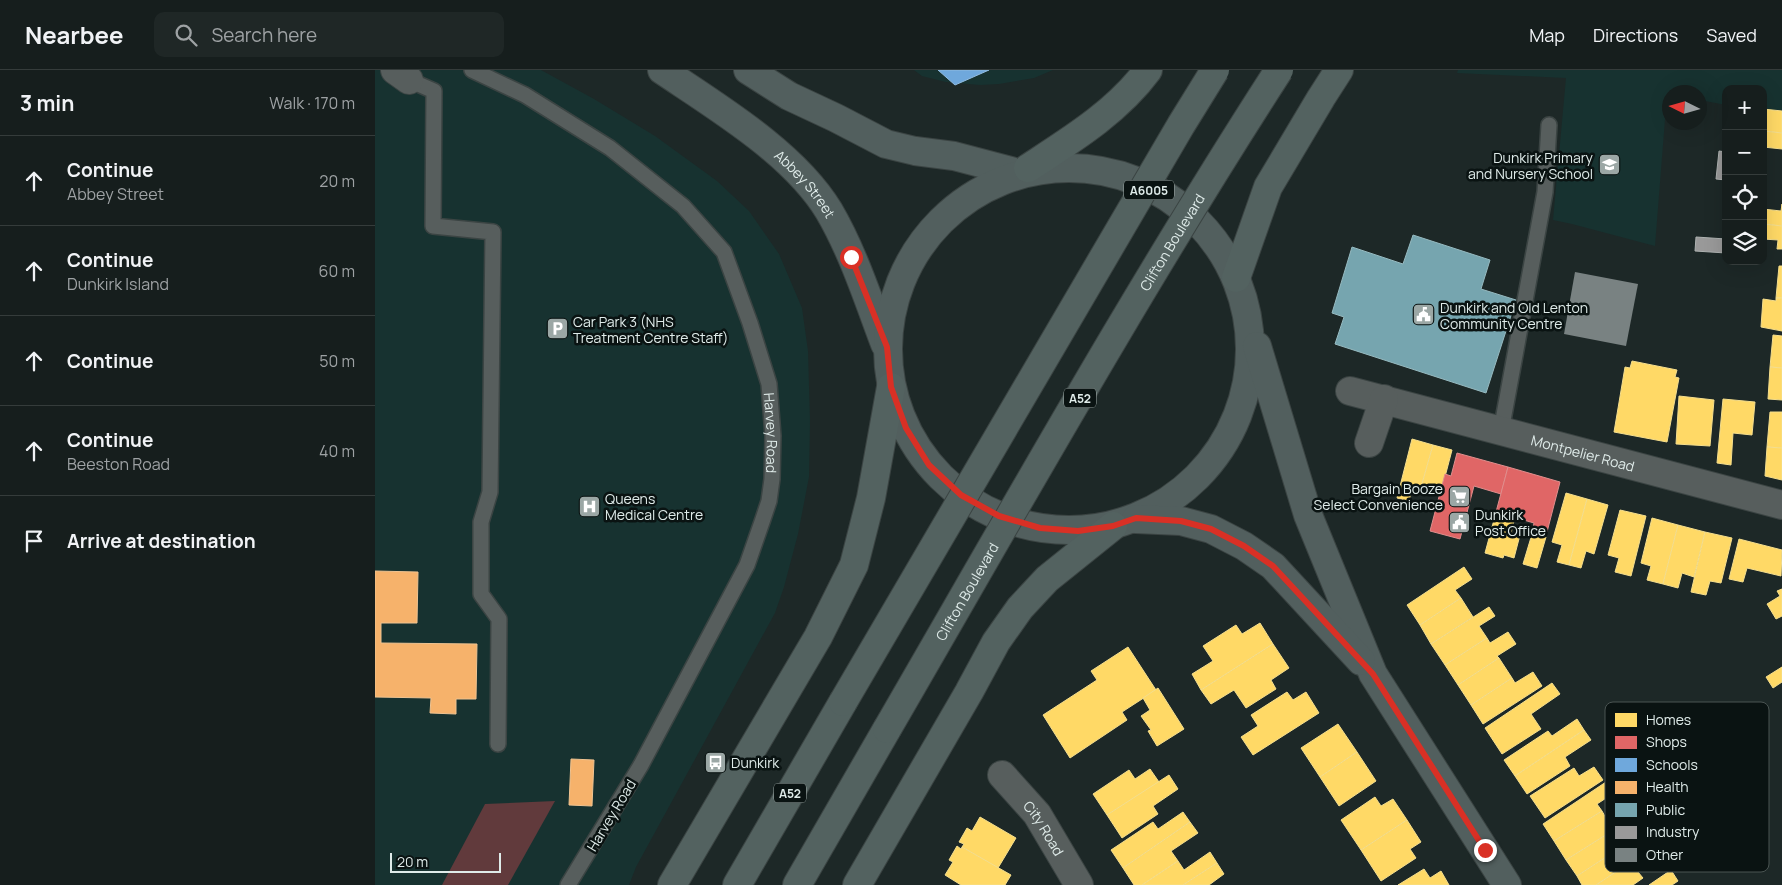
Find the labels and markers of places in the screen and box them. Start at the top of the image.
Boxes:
place label: Dunkirk Primary and Nursery School [1468,148,1594,183]
school or university icon: Dunkirk Primary and Nursery School [1597,153,1621,177]
place label: Dunkirk and Old Lenton Community Centre [1440,298,1588,333]
public building icon: Dunkirk and Old Lenton Community Centre [1412,303,1436,327]
place label: Car Park 3 (NHS Treatment Centre Staff) [573,312,729,347]
parking icon: Car Park 3 (NHS Treatment Centre Staff) [545,317,569,341]
place label: Bargain Booze Select Convenience [1314,479,1443,514]
supermarket icon: Bargain Booze Select Convenience [1447,484,1471,508]
place label: Queens Medical Centre [605,489,703,524]
hospital icon: Queens Medical Centre [577,494,601,518]
place label: Dunkirk Post Office [1475,505,1546,540]
public building icon: Dunkirk Post Office [1447,510,1471,534]
bus stop icon: Dunkirk [703,750,727,774]
place label: Dunkirk [731,753,780,772]

